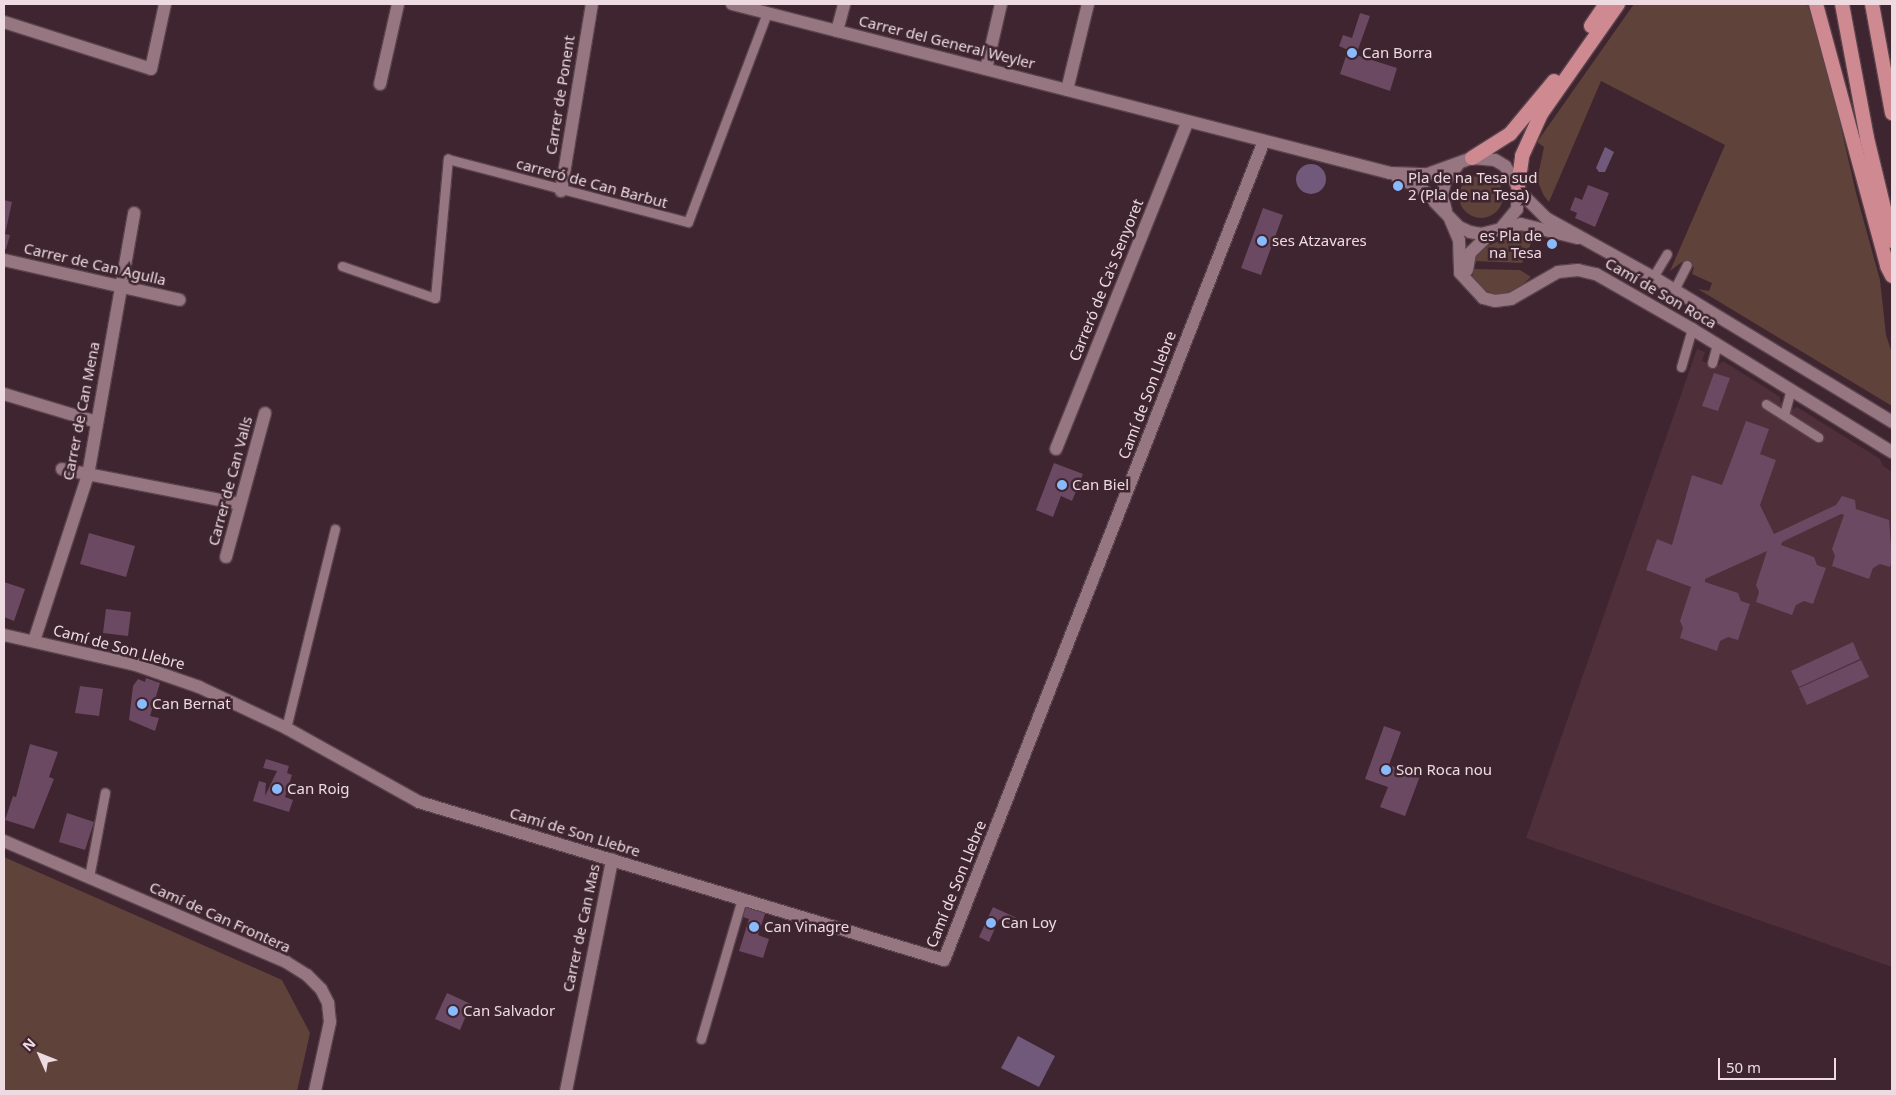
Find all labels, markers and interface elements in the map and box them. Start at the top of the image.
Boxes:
street label: Carrer del General Weyler [857,11,1037,73]
street label: Carrer de Ponent [542,34,578,156]
place label: Can Borra [1362,44,1432,62]
marker: Can Borra [1346,47,1358,59]
street label: carreró de Can Barbut [514,154,670,212]
place label: Pla de na Tesa sud 2 (Pla de na Tesa) [1408,168,1537,203]
marker: Pla de na Tesa sud 2 (Pla de na Tesa) [1392,180,1404,192]
street label: Carreró de Ca's Senyoret [1065,196,1147,364]
place label: es Pla de na Tesa [1480,226,1542,261]
place label: ses Atzavares [1272,232,1367,250]
marker: ses Atzavares [1256,235,1268,247]
marker: es Pla de na Tesa [1546,238,1558,250]
street label: Carrer de Can Agulla [22,239,168,289]
street label: Camí de Son Roca [1602,254,1720,332]
street label: Camí de Son Llebre [1114,329,1180,461]
street label: Carrer de Can Mena [59,340,103,482]
street label: Carrer de Can Valls [204,414,256,548]
place label: Can Biel [1072,476,1129,494]
marker: Can Biel [1056,479,1068,491]
street label: Camí de Son Llebre [51,621,187,673]
place label: Can Bernat [152,695,231,713]
marker: Can Bernat [136,698,148,710]
place label: Son Roca nou [1396,761,1492,779]
marker: Son Roca nou [1380,764,1392,776]
place label: Can Roig [287,780,350,798]
marker: Can Roig [271,783,283,795]
street label: Camí de Son Llebre [508,804,642,860]
street label: Camí de Son Llebre [922,818,990,950]
street label: Carrer de Can Mas [559,862,603,994]
street label: Camí de Can Frontera [147,878,293,956]
place label: Can Loy [1001,914,1056,932]
marker: Can Loy [985,917,997,929]
place label: Can Vinagre [764,918,849,936]
marker: Can Vinagre [748,921,760,933]
place label: Can Salvador [463,1002,555,1020]
marker: Can Salvador [447,1005,459,1017]
north arrow [15,1030,65,1080]
text: N [18,1034,40,1055]
scale bar [1721,1048,1838,1080]
text: 50 m [1726,1057,1761,1077]

